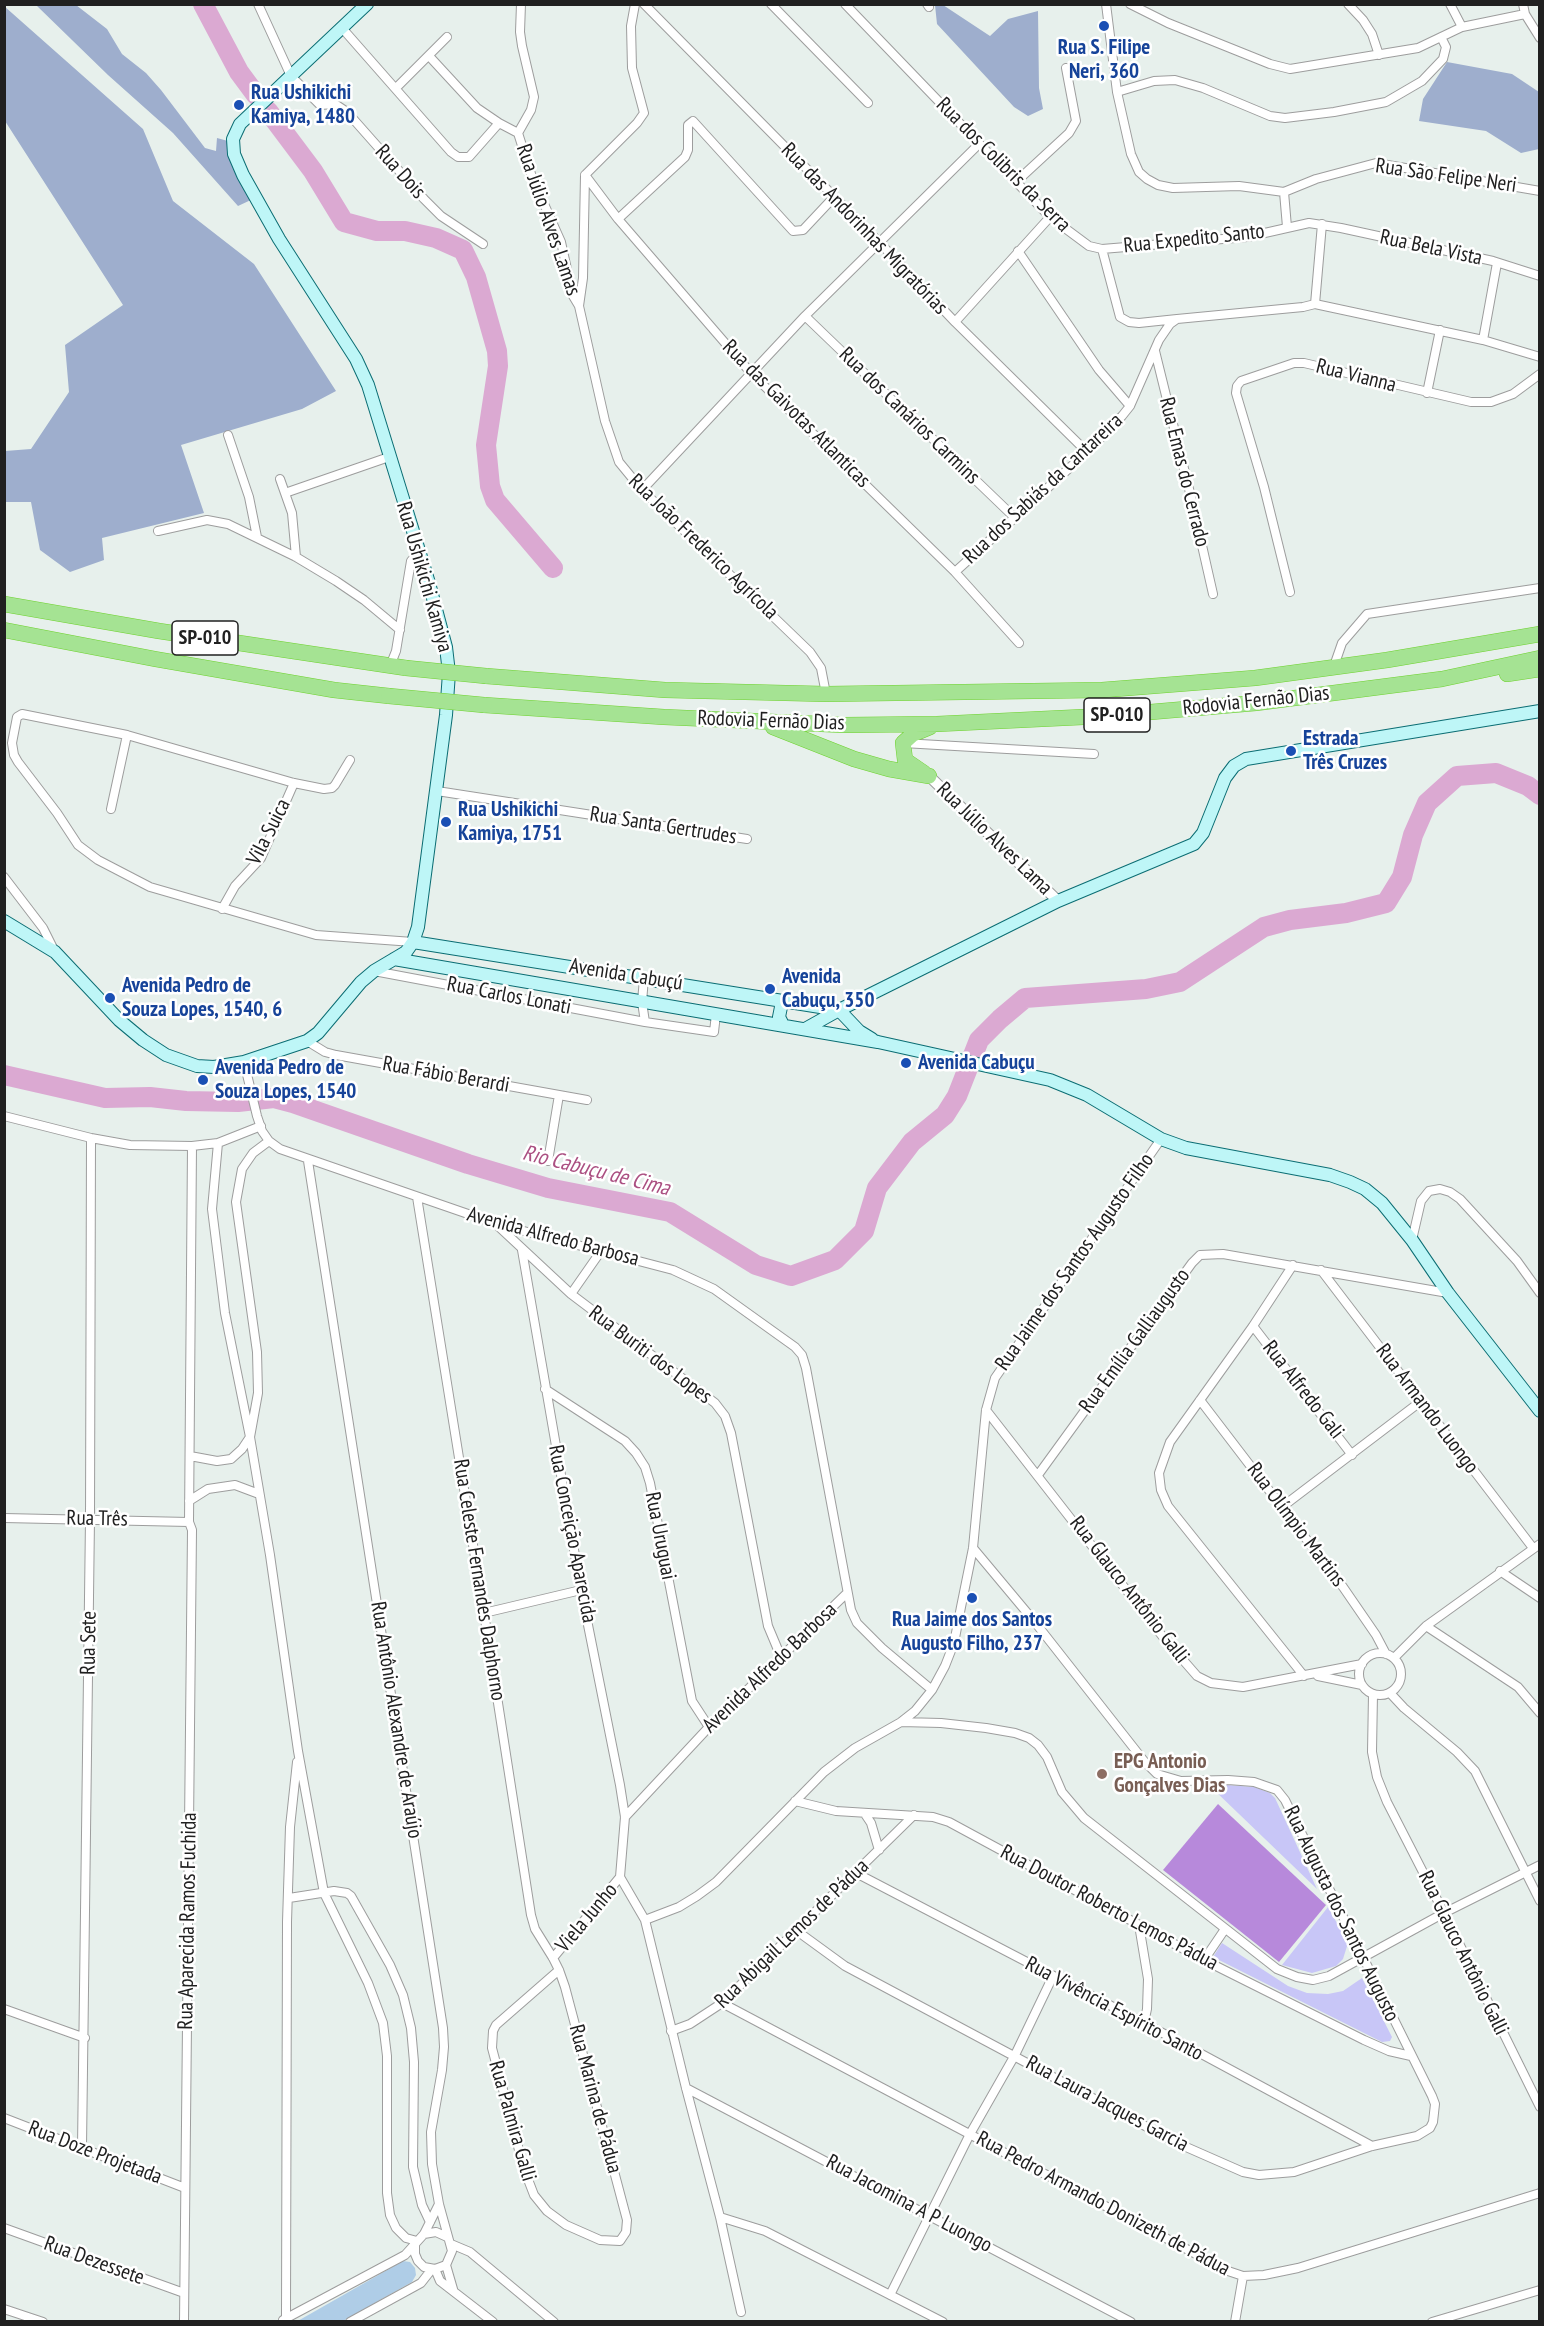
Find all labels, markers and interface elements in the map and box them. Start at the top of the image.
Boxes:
marker: Rua S. Filipe Neri, 360 [1097,19,1111,33]
place label: Rua S. Filipe Neri, 360 [1058,35,1150,85]
place label: Rua Ushikichi Kamiya, 1480 [251,80,355,130]
street label: Rua dos Colibris da Serra [931,93,1075,237]
marker: Rua Ushikichi Kamiya, 1480 [232,98,246,112]
street label: Rua das Andorinhas Migratórias [775,138,953,320]
street label: Rua Dois [369,140,431,204]
street label: Rua Júlio Alves Lamas [510,141,586,299]
street label: Rua São Felipe Neri [1374,154,1518,198]
street label: Rua Expedito Santo [1122,219,1266,259]
street label: Rua Bela Vista [1378,225,1484,271]
street label: Rua das Gaivotas Atlanticas [717,335,875,493]
street label: Rua dos Canários Carmins [833,342,985,490]
street label: Rua Vianna [1313,354,1399,398]
street label: Rua Emas do Cerrado [1153,395,1215,549]
street label: Rua dos Sabiás da Cantareira [958,409,1128,569]
street label: Rua João Frederico Agrícola [623,469,783,625]
street label: Rua Ushikichi Kamiya [391,499,457,655]
road number: SP-010 [172,621,238,655]
street label: Rodovia Fernão Dias [1182,681,1330,721]
road number: SP-010 [1084,698,1150,732]
street label: Rodovia Fernão Dias [697,706,845,736]
place label: Estrada Três Cruzes [1303,726,1387,776]
marker: Estrada Três Cruzes [1284,744,1298,758]
street label: Rua Júlio Alves Lama [931,777,1057,901]
street label: Vila Suica [242,795,296,869]
place label: Rua Ushikichi Kamiya, 1751 [458,797,562,847]
street label: Rua Santa Gertrudes [588,802,738,850]
marker: Rua Ushikichi Kamiya, 1751 [439,815,453,829]
street label: Avenida Cabuçú [568,954,684,996]
place label: Avenida Cabuçu, 350 [782,964,874,1014]
street label: Rua Carlos Lonati [445,972,573,1020]
place label: Avenida Pedro de Souza Lopes, 1540, 6 [122,973,282,1023]
marker: Avenida Cabuçu, 350 [763,982,777,996]
marker: Avenida Pedro de Souza Lopes, 1540, 6 [103,991,117,1005]
place label: Avenida Cabuçu [918,1050,1035,1076]
street label: Rua Fábio Berardi [381,1051,511,1099]
place label: Avenida Pedro de Souza Lopes, 1540 [215,1055,356,1105]
marker: Avenida Cabuçu [899,1056,913,1070]
marker: Avenida Pedro de Souza Lopes, 1540 [196,1073,210,1087]
water label: Rio Cabuçu de Cima [520,1140,672,1202]
street label: Rua Jaime dos Santos Augusto Filho [990,1149,1160,1375]
street label: Avenida Alfredo Barbosa [464,1202,642,1272]
street label: Rua Emília Galliaugusto [1074,1264,1196,1418]
street label: Rua Buriti dos Lopes [583,1301,717,1409]
street label: Rua Alfredo Gali [1257,1336,1349,1444]
street label: Rua Armando Luongo [1370,1339,1484,1479]
street label: Rua Conceição Aparecida [542,1443,602,1625]
street label: Rua Celeste Fernandes Dalphorno [447,1457,511,1703]
street label: Rua Olímpio Martins [1241,1458,1351,1592]
street label: Rua Uruguai [639,1490,681,1582]
street label: Rua Três [66,1506,128,1532]
street label: Rua Glauco Antônio Galli [1064,1511,1194,1669]
marker: Rua Jaime dos Santos Augusto Filho, 237 [965,1591,979,1605]
street label: Avenida Alfredo Barbosa [698,1598,842,1738]
street label: Rua Antônio Alexandre de Araújo [365,1600,427,1840]
place label: Rua Jaime dos Santos Augusto Filho, 237 [892,1607,1052,1657]
street label: Rua Sete [76,1611,102,1675]
place label: EPG Antonio Gonçalves Dias [1114,1749,1225,1799]
marker: EPG Antonio Gonçalves Dias [1095,1767,1109,1781]
street label: Rua Augusta dos Santos Augusto [1278,1802,1404,2026]
street label: Rua Aparecida Ramos Fuchida [174,1812,202,2030]
street label: Rua Doutor Roberto Lemos Pádua [996,1840,1222,1976]
street label: Rua Abigail Lemos de Pádua [710,1854,874,2014]
street label: Rua Glauco Antônio Galli [1412,1867,1514,2039]
street label: Viela Junho [551,1878,623,1958]
street label: Rua Vivência Espírito Santo [1021,1951,1207,2067]
street label: Rua Marina de Pádua [563,2022,627,2176]
street label: Rua Laura Jacques Garcia [1021,2051,1193,2157]
street label: Rua Palmira Galli [483,2058,541,2184]
street label: Rua Doze Projetada [25,2116,165,2190]
street label: Rua Pedro Armando Donizeth de Pádua [972,2126,1234,2282]
street label: Rua Jacomina A P Luongo [822,2150,996,2258]
street label: Rua Dezessete [40,2231,148,2291]

